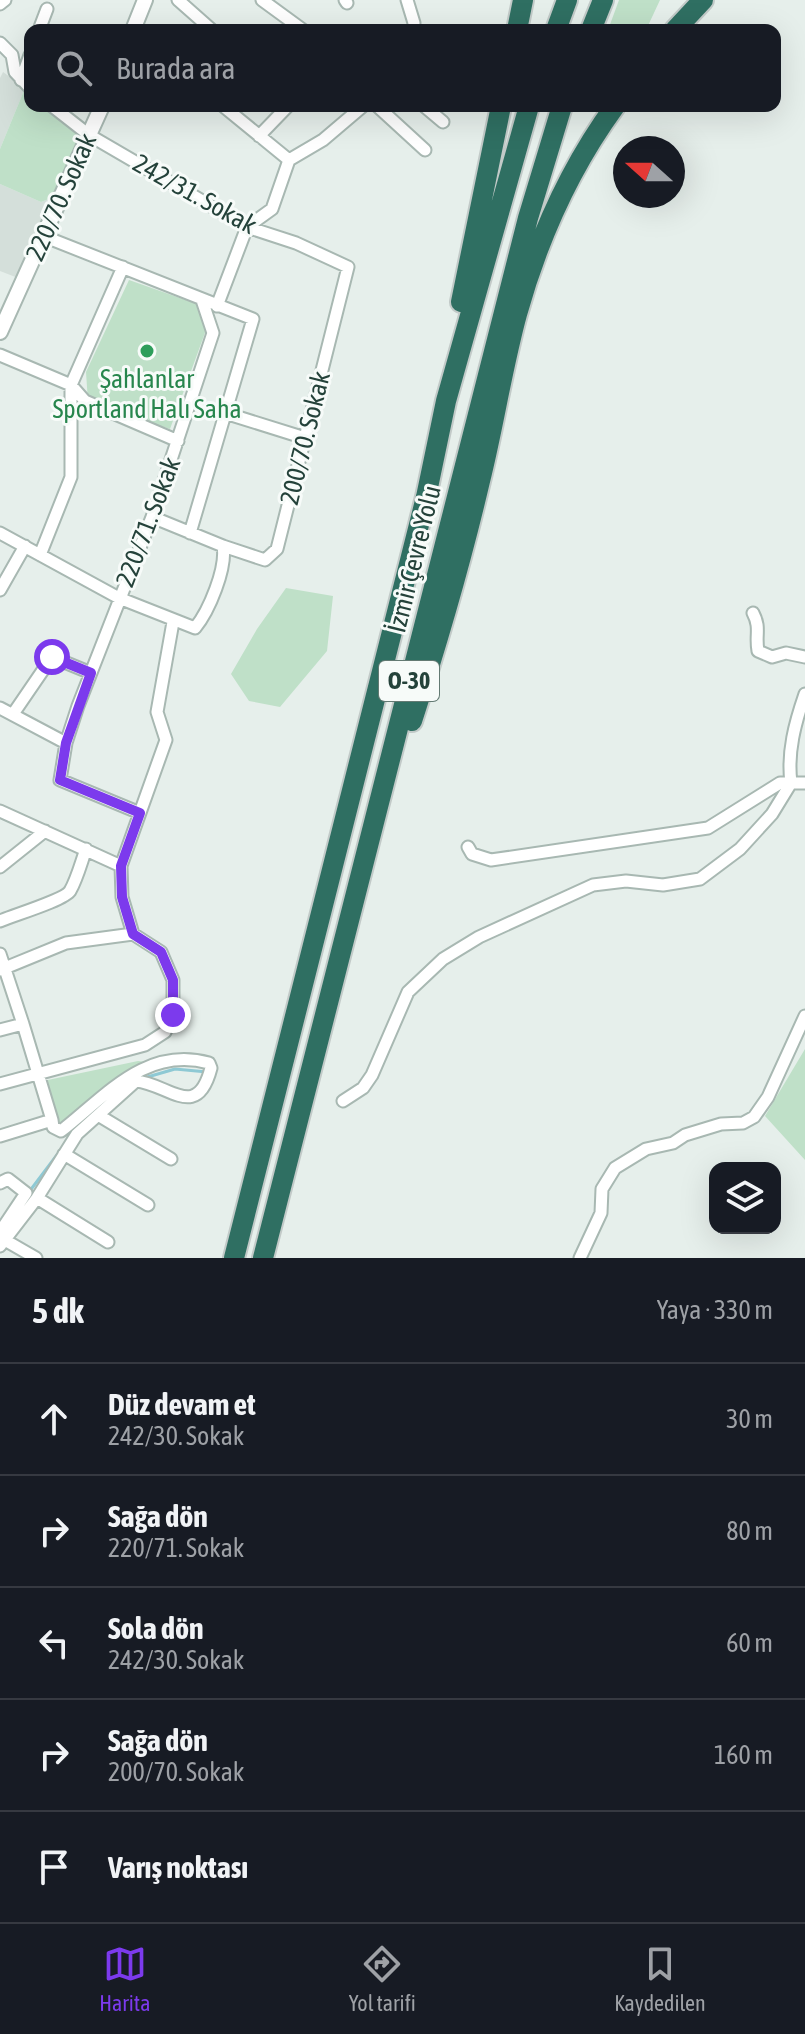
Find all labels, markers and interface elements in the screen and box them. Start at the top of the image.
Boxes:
search box [24,24,781,112]
icon: search [52,46,96,90]
text: Burada ara [116,51,235,85]
street label: 220/70. Sokak [20,129,102,265]
north arrow [613,136,685,208]
street label: 242/31. Sokak [128,148,262,240]
marker: Şahlanlar Sportland Halı Saha [138,342,156,360]
place label: Şahlanlar Sportland Halı Saha [52,364,242,424]
street label: 200/70. Sokak [274,368,336,508]
street label: 220/71. Sokak [110,453,186,591]
street label: İzmir Çevre Yolu [381,482,447,636]
route start [34,639,70,675]
road number: O-30 [379,661,439,701]
route end [155,997,191,1033]
map controls [709,1162,781,1234]
button: layers [709,1162,781,1234]
text: 5 dk [32,1291,84,1330]
text: Yaya · 330 m [657,1295,773,1325]
text: Düz devam et [108,1387,256,1421]
icon: ahead [32,1397,76,1441]
text: 30 m [726,1404,773,1434]
text: 242/30. Sokak [108,1421,244,1451]
text: Sağa dön [108,1499,208,1533]
icon: right [32,1509,76,1553]
text: 80 m [726,1516,773,1546]
text: 220/71. Sokak [108,1533,244,1563]
text: Sola dön [108,1611,204,1645]
icon: left [32,1621,76,1665]
text: 60 m [726,1628,773,1658]
text: 242/30. Sokak [108,1645,244,1675]
text: Sağa dön [108,1723,208,1757]
icon: right [32,1733,76,1777]
text: 160 m [714,1740,773,1770]
text: 200/70. Sokak [108,1757,244,1787]
icon: arrive [32,1845,76,1889]
text: Varış noktası [108,1850,248,1884]
tab: Harita [99,1942,150,2016]
tab: Yol tarifi [349,1942,416,2016]
tab: Kaydedilen [614,1942,706,2016]

